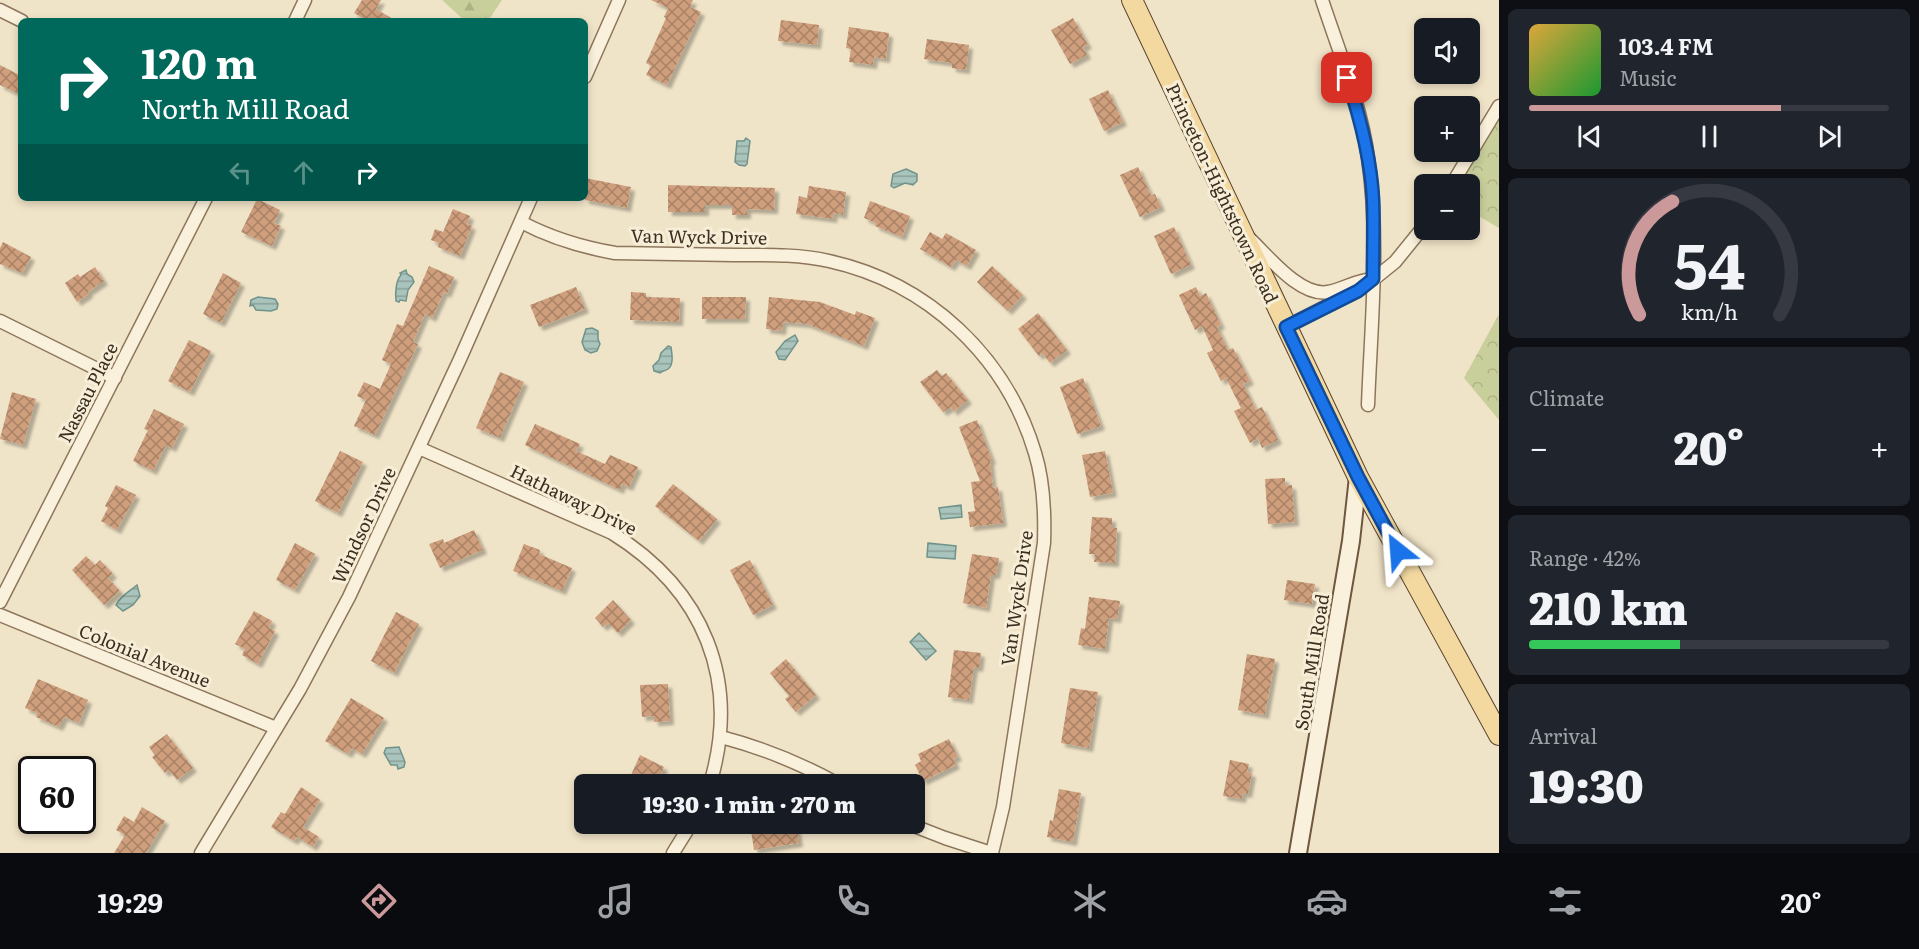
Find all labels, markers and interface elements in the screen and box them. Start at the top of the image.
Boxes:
map controls [1414,18,1480,240]
button: sound [1414,18,1480,84]
text: 103.4 FM [1619,29,1713,62]
text: 120 m [141,30,257,92]
icon: right [42,42,120,120]
pin [1321,52,1372,103]
icon: arrive [1330,61,1363,94]
text: Music [1619,62,1676,92]
street label: Princeton-Hightstown Road [1160,78,1286,308]
text: North Mill Road [141,87,350,127]
button: + [1414,96,1480,162]
icon: previous [1573,120,1606,153]
icon: pause [1693,120,1726,153]
icon: next [1813,120,1846,153]
icon: left [224,156,257,189]
icon: ahead [287,156,320,189]
icon: right [350,156,383,189]
button: − [1414,174,1480,240]
text: 54 [1673,216,1745,308]
street label: Van Wyck Drive [630,221,768,251]
text: km/h [1680,295,1738,327]
street label: Nassau Place [50,337,124,447]
text: Climate [1529,382,1604,412]
text: 20° [1674,412,1744,479]
text: − [1529,421,1548,470]
text: + [1870,421,1889,470]
street label: Hathaway Drive [506,457,642,541]
street label: Windsor Drive [324,462,402,588]
position arrow [1366,519,1430,583]
street label: Van Wyck Drive [993,528,1039,668]
text: Range · 42% [1529,542,1641,572]
text: 210 km [1529,572,1688,639]
street label: South Mill Road [1287,592,1335,732]
street label: Colonial Avenue [75,616,215,694]
text: Arrival [1529,720,1597,750]
text: 19:30 [1529,750,1644,817]
speed limit sign: 60 [18,756,96,834]
text: 19:30 · 1 min · 270 m [643,787,856,820]
icon: directions [358,880,400,922]
icon: music [595,880,637,922]
icon: phone [832,880,874,922]
icon: climate [1069,880,1111,922]
icon: car [1306,880,1348,922]
icon: filters [1544,880,1586,922]
text: 19:29 [98,881,163,921]
text: 20° [1781,881,1821,921]

